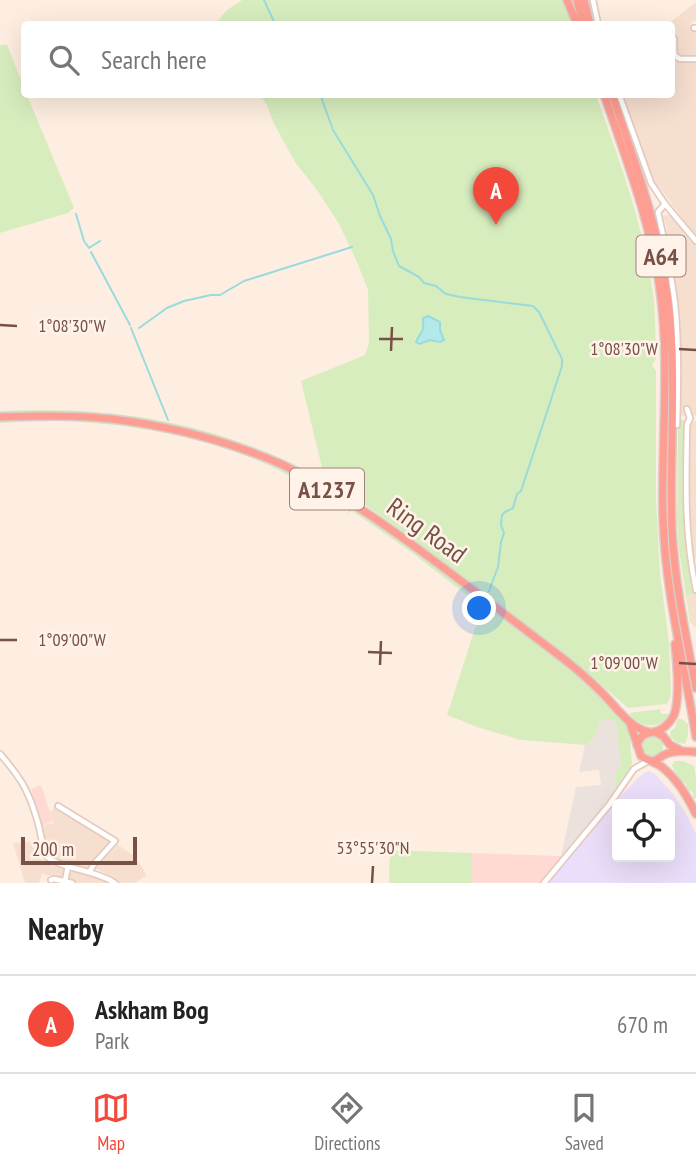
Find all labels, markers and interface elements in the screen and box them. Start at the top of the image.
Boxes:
search box [21,21,675,98]
icon: search [45,41,83,79]
text: Search here [101,43,207,76]
pin: A [473,167,519,225]
road number: A64 [636,235,686,276]
text: 1°08'30"W [38,314,106,337]
text: 1°08'30"W [590,337,658,360]
road number: A1237 [290,468,364,510]
street label: Ring Road [381,490,473,570]
your location [462,591,496,625]
text: 1°09'00"W [38,628,106,651]
text: 1°09'00"W [590,651,658,674]
map controls [612,799,675,862]
button: locate [612,799,675,862]
scale bar [21,834,136,866]
text: 53°55'30"N [337,836,409,859]
text: 200 m [32,837,74,861]
text: Nearby [28,909,103,948]
text: Askham Bog [95,993,209,1026]
text: A [45,1010,57,1039]
text: 670 m [617,1010,668,1039]
text: Park [95,1026,129,1055]
tab: Map [92,1089,130,1155]
tab: Directions [314,1089,380,1155]
tab: Saved [565,1089,604,1155]

